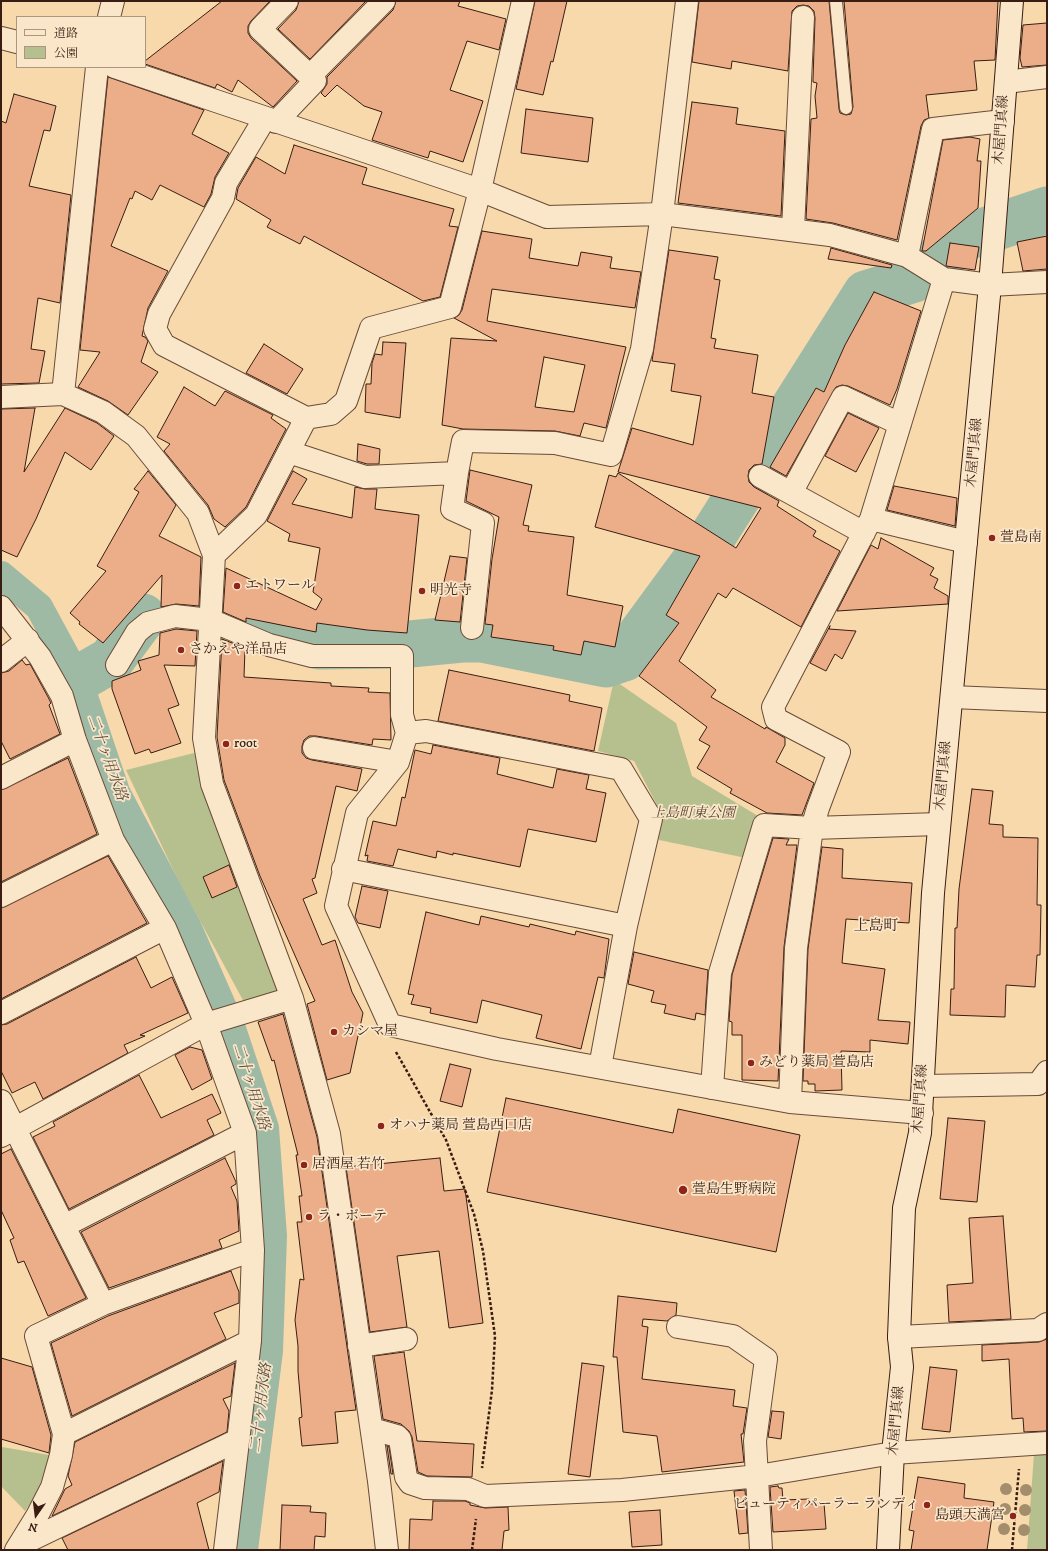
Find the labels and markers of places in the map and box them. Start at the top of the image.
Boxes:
place label: 萱島南 [1000,530,1042,546]
marker: 萱島南 [987,533,997,543]
place label: エトワール [245,578,315,594]
marker: エトワール [232,581,242,591]
place label: 明光寺 [430,583,472,599]
marker: 明光寺 [417,586,427,596]
place label: さかえや洋品店 [189,642,287,658]
marker: さかえや洋品店 [176,645,186,655]
place label: root [234,736,257,752]
marker: root [221,739,231,749]
place label: カシマ屋 [342,1024,398,1040]
marker: カシマ屋 [329,1027,339,1037]
place label: みどり薬局 萱島店 [759,1055,874,1071]
marker: みどり薬局 萱島店 [746,1058,756,1068]
place label: オハナ薬局 萱島西口店 [389,1118,532,1134]
marker: オハナ薬局 萱島西口店 [376,1121,386,1131]
place label: 居酒屋 若竹 [312,1157,385,1173]
marker: 居酒屋 若竹 [299,1160,309,1170]
place label: 萱島生野病院 [692,1182,776,1198]
marker: 萱島生野病院 [677,1184,689,1196]
place label: ラ・ボーテ [317,1209,387,1225]
marker: ラ・ボーテ [304,1212,314,1222]
place label: ビューティパーラー ランディ [734,1497,919,1513]
marker: ビューティパーラー ランディ [922,1500,932,1510]
place label: 島頭天満宮 [935,1508,1005,1524]
marker: 島頭天満宮 [1008,1511,1018,1521]

